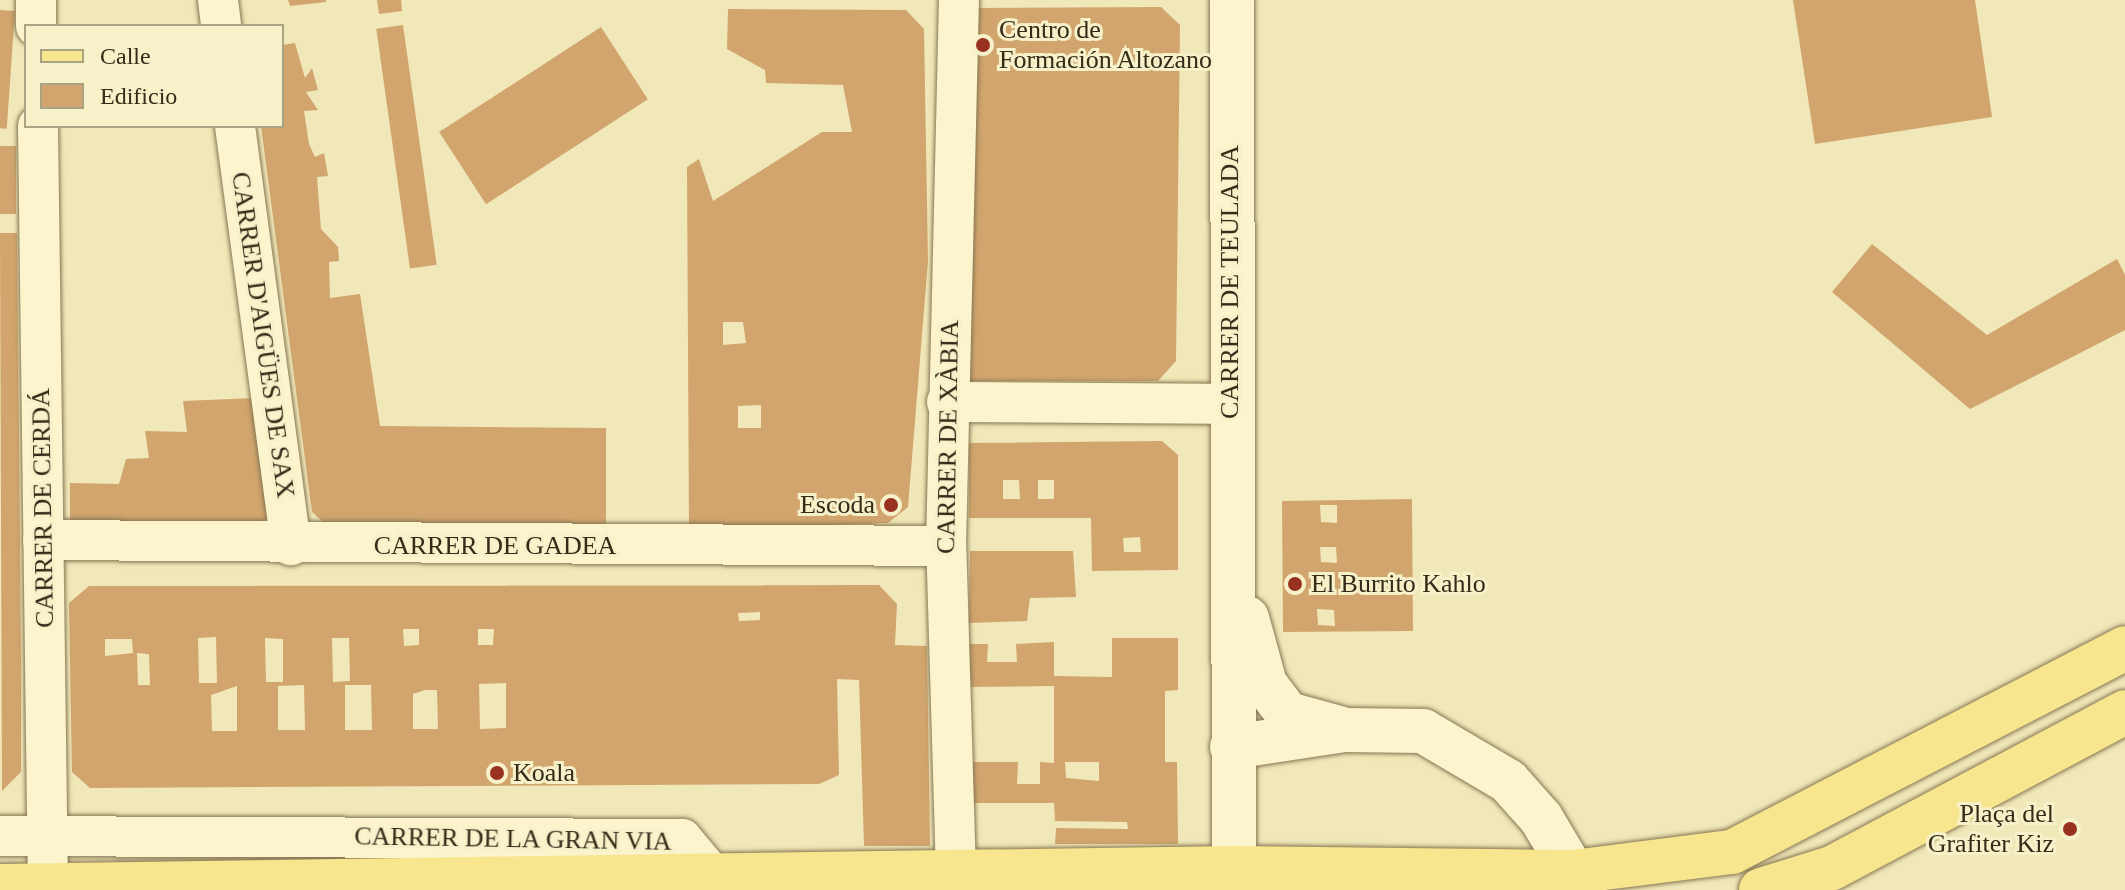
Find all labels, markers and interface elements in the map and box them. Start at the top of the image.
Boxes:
place label: Centro de Formación Altozano [999,14,1213,76]
legend [24,24,284,128]
marker: Centro de Formación Altozano [974,36,992,54]
text: Calle [100,43,151,69]
text: Edificio [100,83,177,109]
street label: CARRER DE TEULADA [1214,145,1246,419]
street label: CARRER D'AIGÜES DE SAX [225,170,301,500]
street label: CARRER DE XÀBIA [930,320,966,554]
street label: CARRER DE CERDÁ [25,388,61,628]
place label: Escoda [800,489,875,521]
marker: Escoda [882,496,900,514]
street label: CARRER DE GADEA [374,530,616,562]
place label: El Burrito Kahlo [1311,568,1486,600]
marker: El Burrito Kahlo [1286,575,1304,593]
place label: Koala [513,757,575,789]
marker: Koala [488,764,506,782]
place label: Plaça del Grafiter Kiz [1928,798,2054,860]
marker: Plaça del Grafiter Kiz [2061,820,2079,838]
street label: CARRER DE LA GRAN VIA [353,821,673,857]

